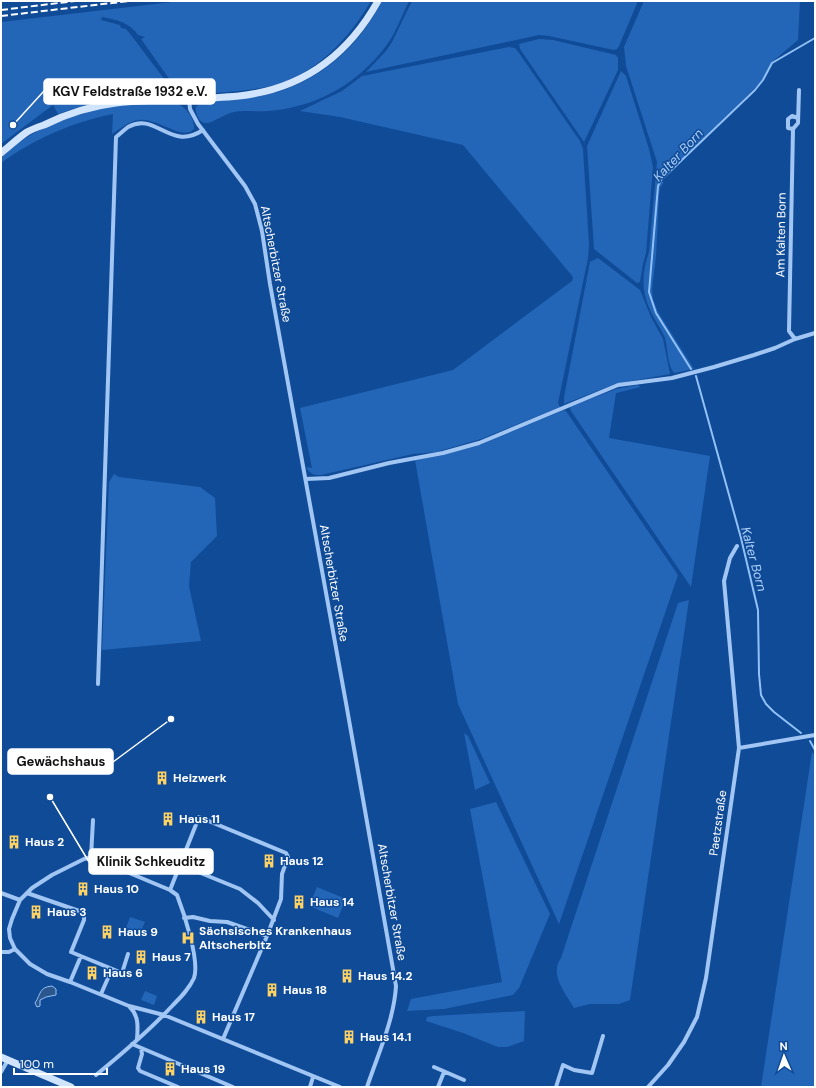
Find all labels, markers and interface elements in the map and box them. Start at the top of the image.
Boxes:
callout: KGV Feldstraße 1932 e.V. [44,79,215,104]
text: KGV Feldstraße 1932 e.V. [53,83,207,100]
water label: Kalter Born [649,125,707,185]
street label: Am Kalten Born [772,192,790,278]
street label: Altscherbitzer Straße [257,204,295,324]
street label: Altscherbitzer Straße [316,523,352,643]
water label: Kalter Born [737,525,771,593]
callout: Gewächshaus [8,749,113,774]
text: Gewächshaus [16,753,106,770]
building icon: Heizwerk [154,770,170,786]
place label: Heizwerk [173,770,227,786]
street label: Paetzstraße [705,789,731,857]
building icon: Haus 11 [160,811,176,827]
place label: Haus 11 [179,811,220,827]
building icon: Haus 2 [6,834,22,850]
place label: Haus 2 [25,834,64,850]
street label: Altscherbitzer Straße [374,842,410,962]
callout: Klinik Schkeuditz [89,849,213,874]
text: Klinik Schkeuditz [97,853,205,870]
building icon: Haus 12 [261,853,277,869]
place label: Haus 12 [280,853,324,869]
building icon: Haus 10 [75,881,91,897]
place label: Haus 10 [94,881,139,897]
building icon: Haus 14 [291,894,307,910]
place label: Haus 14 [310,894,355,910]
building icon: Haus 3 [28,904,44,920]
place label: Haus 3 [47,904,86,920]
place label: Sächsisches Krankenhaus Altscherbitz [199,923,352,953]
building icon: Haus 9 [99,924,115,940]
place label: Haus 9 [118,924,158,940]
hospital icon: Sächsisches Krankenhaus Altscherbitz [180,930,196,946]
building icon: Haus 7 [133,949,149,965]
place label: Haus 7 [152,949,191,965]
building icon: Haus 6 [84,965,100,981]
place label: Haus 6 [103,965,143,981]
building icon: Haus 14.2 [339,968,355,984]
place label: Haus 14.2 [358,968,412,984]
building icon: Haus 18 [264,982,280,998]
place label: Haus 18 [283,982,327,998]
building icon: Haus 17 [193,1009,209,1025]
place label: Haus 17 [212,1009,256,1025]
building icon: Haus 14.1 [341,1029,357,1045]
place label: Haus 14.1 [360,1029,411,1045]
north arrow [764,1036,804,1076]
text: N [779,1039,788,1053]
scale bar [14,1050,107,1076]
text: 100 m [20,1056,54,1072]
building icon: Haus 19 [162,1061,178,1077]
place label: Haus 19 [181,1061,226,1077]

